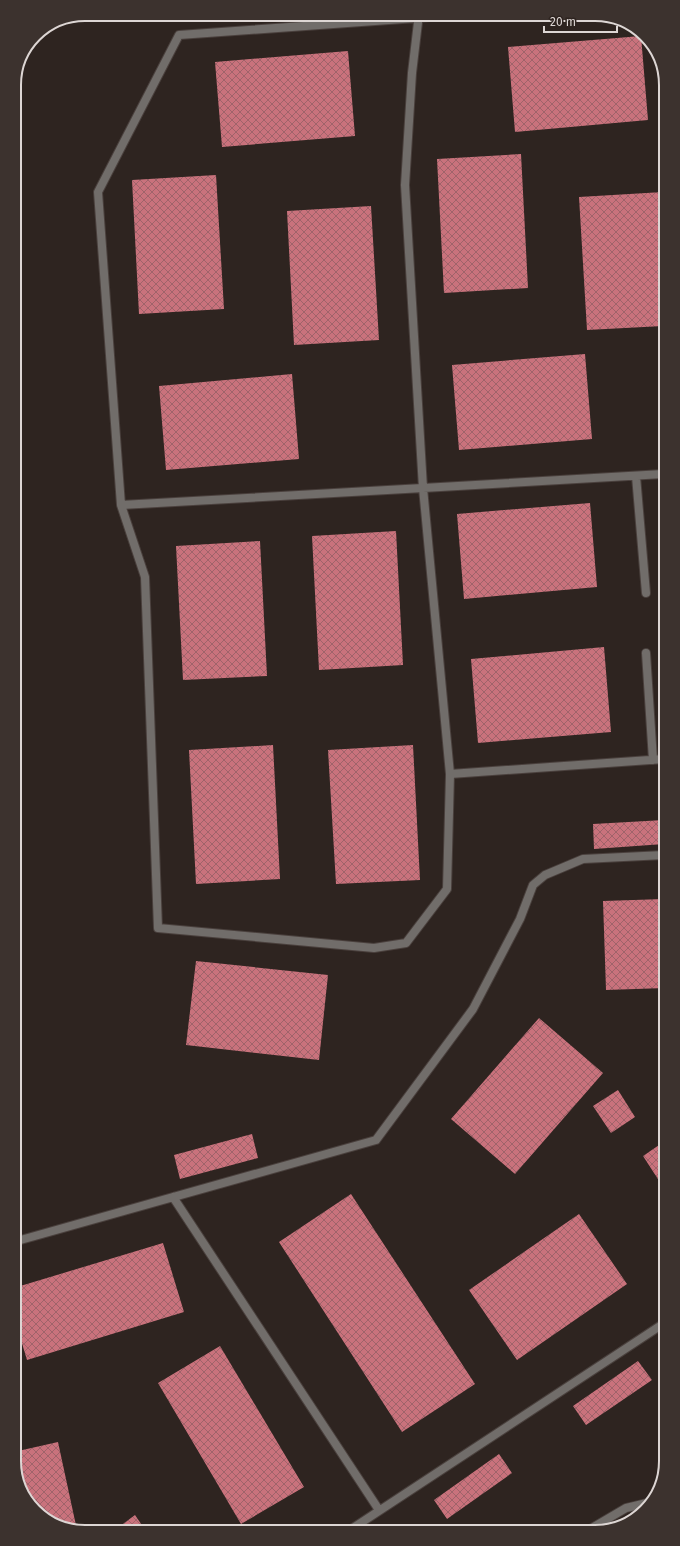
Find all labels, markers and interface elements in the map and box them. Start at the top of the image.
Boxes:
scale bar [544,8,617,34]
text: 20 m [550,15,576,29]

